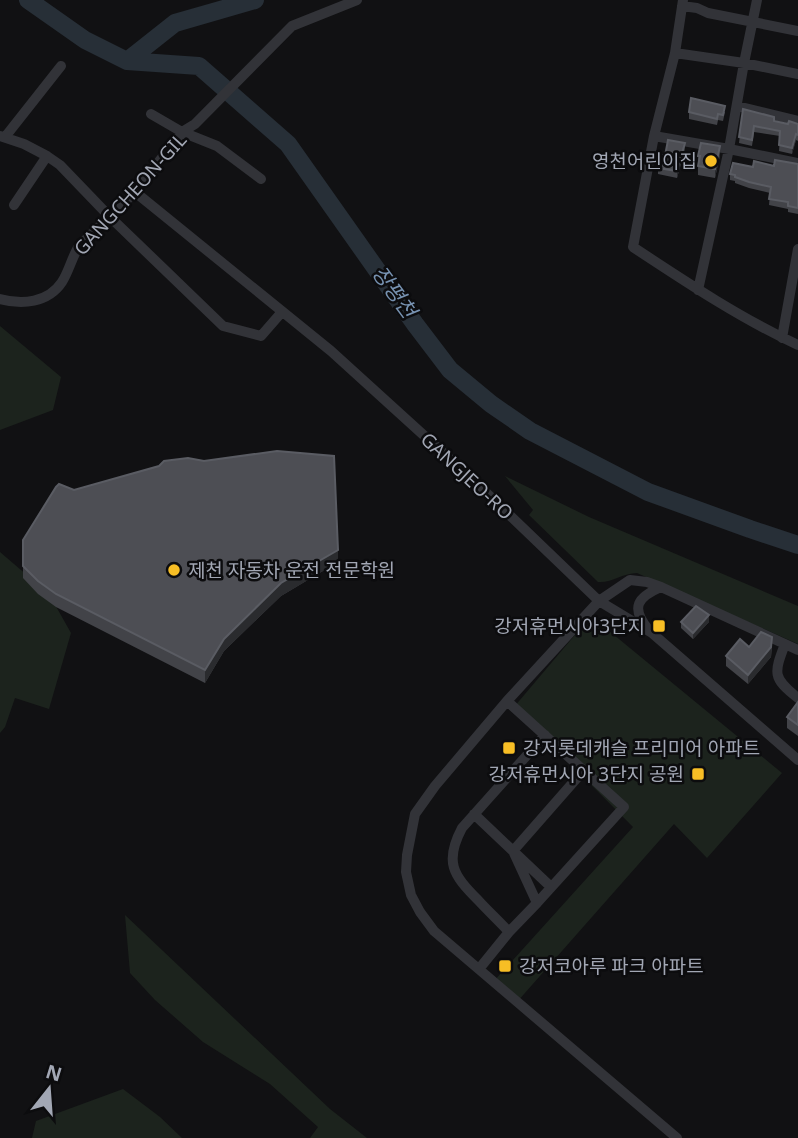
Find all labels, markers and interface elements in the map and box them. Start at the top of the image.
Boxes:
street label: GANGCHEON-GIL [68,127,192,261]
place label: 영천어린이집 [592,148,697,174]
marker: 영천어린이집 [703,153,719,169]
water label: 장평천 [366,260,425,325]
street label: GANGJEO-RO [415,426,519,526]
place label: 제천 자동차 운전 전문학원 [188,557,395,583]
marker: 제천 자동차 운전 전문학원 [166,562,182,578]
place label: 강저휴먼시아3단지 [494,613,645,639]
marker: 강저휴먼시아3단지 [651,618,667,634]
place label: 강저롯데캐슬 프리미어 아파트 [523,735,760,761]
marker: 강저롯데캐슬 프리미어 아파트 [501,740,517,756]
place label: 강저휴먼시아 3단지 공원 [488,761,684,787]
marker: 강저휴먼시아 3단지 공원 [690,766,706,782]
place label: 강저코아루 파크 아파트 [519,953,704,979]
marker: 강저코아루 파크 아파트 [497,958,513,974]
north arrow [14,1054,84,1124]
text: N [43,1058,65,1087]

